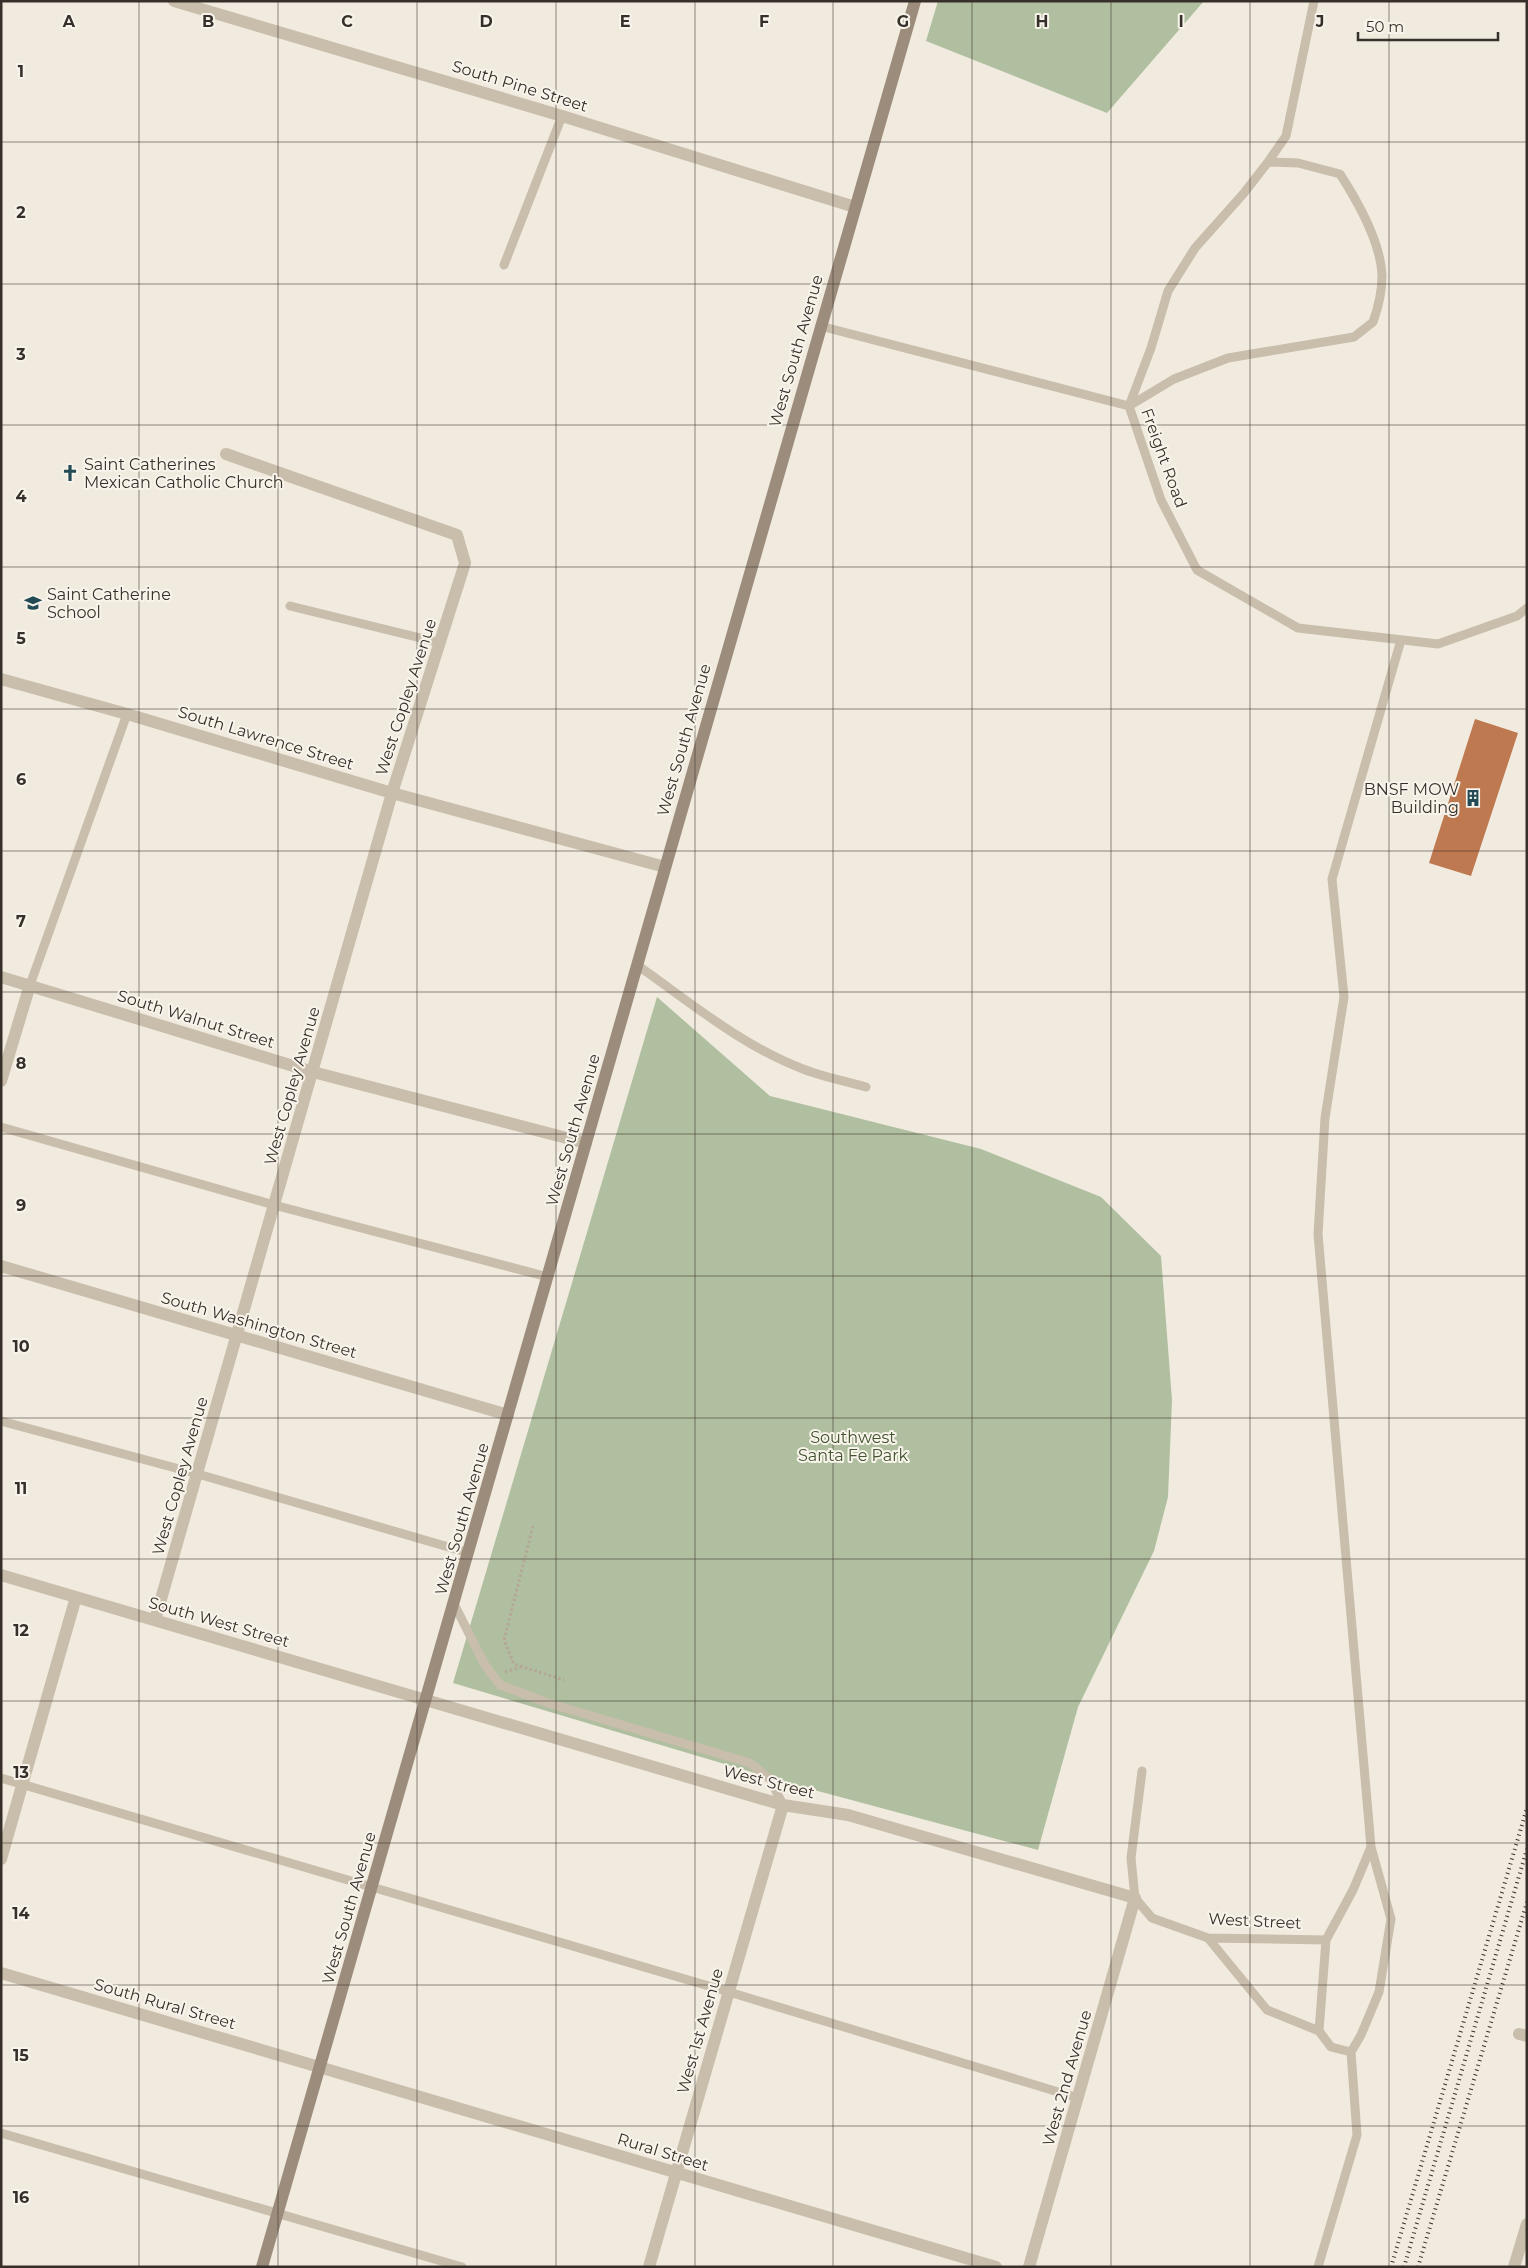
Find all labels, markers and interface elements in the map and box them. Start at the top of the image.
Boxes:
scale bar [1358,10,1498,42]
text: A [62,12,76,31]
text: B [202,12,214,31]
text: C [341,12,353,31]
text: D [479,12,493,31]
text: E [620,12,630,31]
text: F [759,12,769,31]
text: G [897,12,909,31]
text: H [1036,12,1048,31]
text: I [1178,12,1184,31]
text: J [1315,12,1324,31]
text: 50 m [1366,17,1404,36]
street label: South Pine Street [450,56,591,116]
text: 1 [18,62,24,81]
text: 2 [16,203,26,222]
street label: West South Avenue [765,273,827,429]
text: 3 [15,345,26,364]
street label: Freight Road [1137,406,1191,510]
place label: Saint Catherines Mexican Catholic Church [84,455,284,492]
church icon: Saint Catherines Mexican Catholic Church [60,463,80,483]
text: 4 [15,487,27,506]
place label: Saint Catherine School [47,585,171,622]
school or university icon: Saint Catherine School [23,593,43,613]
street label: West Copley Avenue [372,616,440,778]
text: 5 [16,629,26,648]
street label: West South Avenue [653,662,715,818]
street label: South Lawrence Street [176,702,357,774]
text: 6 [16,770,26,789]
place label: BNSF MOW Building [1364,780,1459,817]
building icon: BNSF MOW Building [1463,788,1483,808]
text: 7 [16,912,26,931]
street label: South Walnut Street [115,986,277,1052]
street label: West Copley Avenue [260,1005,324,1167]
street label: West South Avenue [542,1052,604,1208]
text: 8 [16,1054,26,1073]
text: 9 [16,1196,26,1215]
street label: South Washington Street [159,1288,360,1362]
text: 10 [12,1337,30,1356]
street label: West Copley Avenue [148,1395,212,1557]
park label: Southwest Santa Fe Park [798,1428,909,1465]
street label: West South Avenue [431,1441,493,1597]
text: 11 [15,1479,27,1498]
street label: South West Street [146,1593,292,1651]
text: 12 [13,1621,29,1640]
street label: West Street [721,1761,817,1803]
text: 13 [13,1763,29,1782]
street label: West South Avenue [318,1830,380,1986]
text: 14 [12,1904,30,1923]
street label: West Street [1208,1909,1303,1933]
street label: West 1st Avenue [673,1966,727,2096]
street label: South Rural Street [92,1975,239,2033]
street label: West 2nd Avenue [1039,2008,1095,2148]
text: 15 [13,2046,29,2065]
street label: Rural Street [615,2129,711,2175]
text: 16 [13,2188,29,2207]

